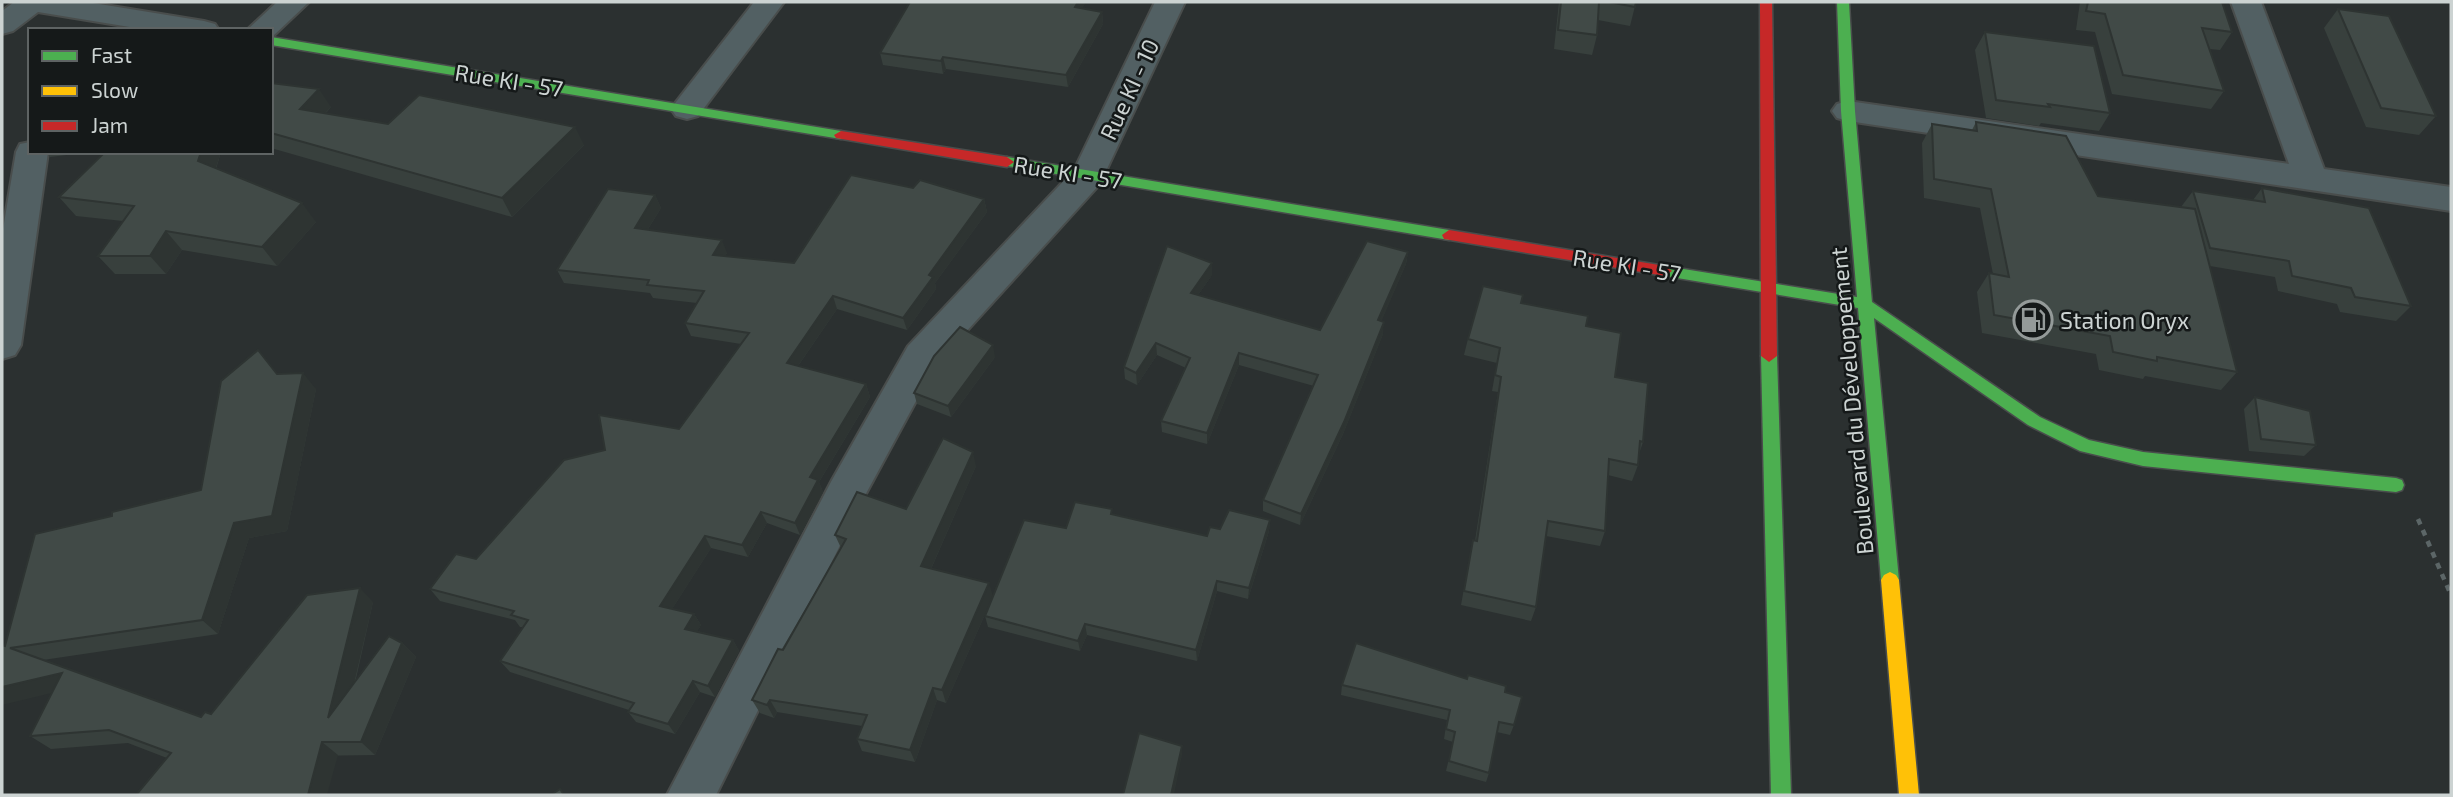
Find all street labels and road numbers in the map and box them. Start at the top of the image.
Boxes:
street label: Rue KI - 10 [1093,34,1165,144]
street label: Rue KI - 57 [453,58,565,102]
street label: Rue KI - 57 [1012,150,1124,194]
street label: Rue KI - 57 [1571,243,1683,287]
street label: Boulevard du Développement [1824,246,1878,556]

